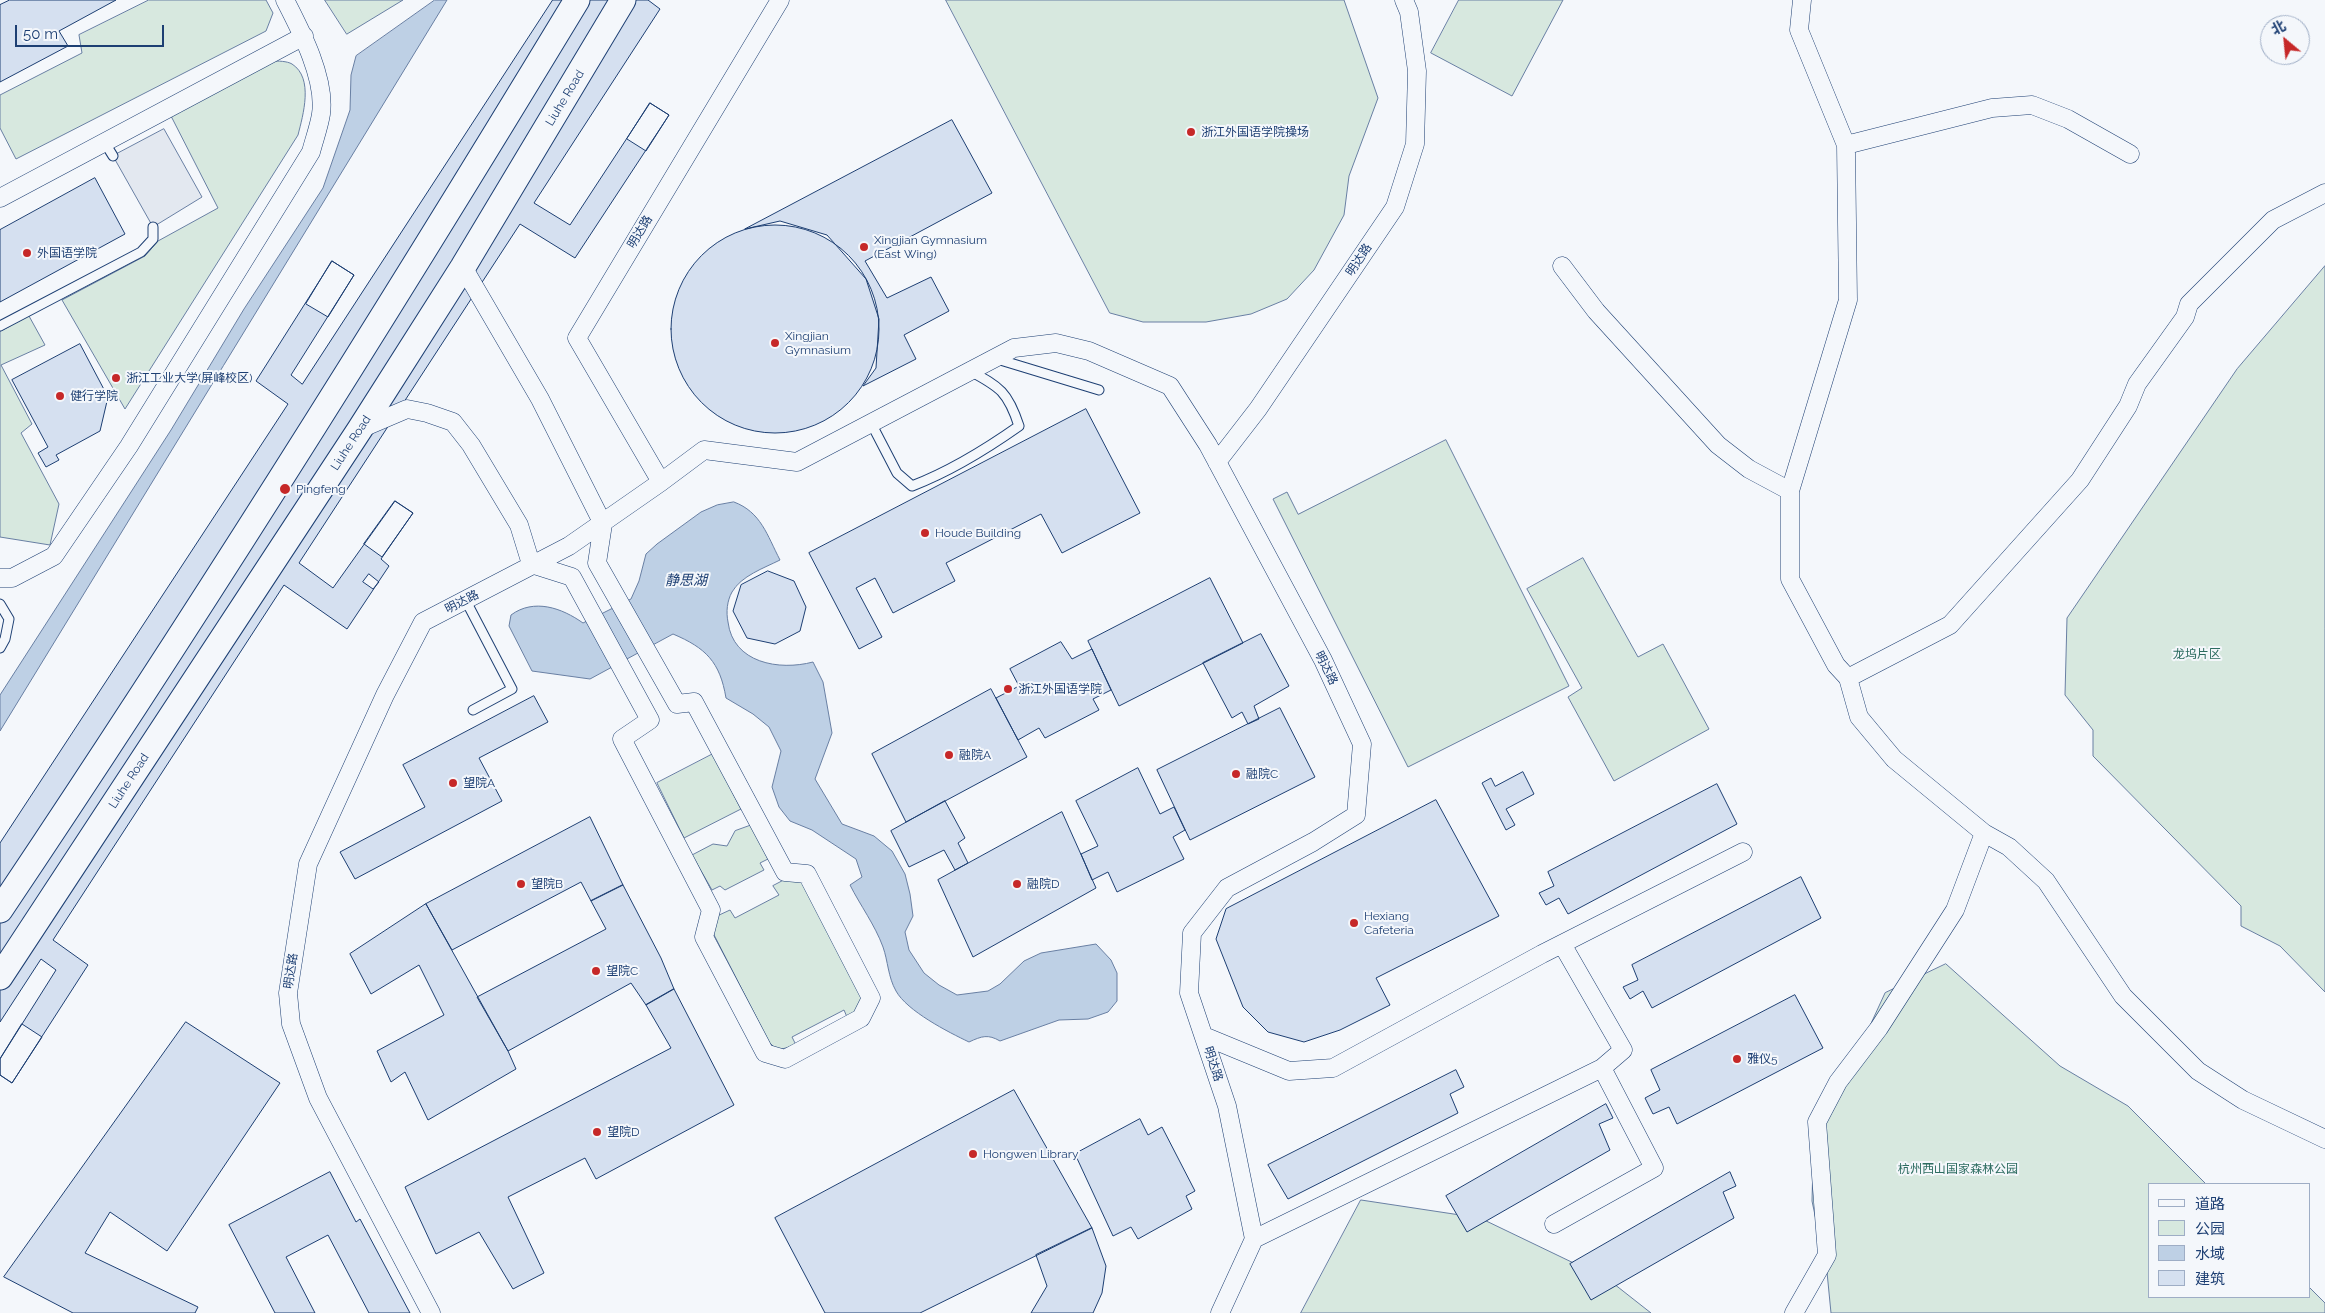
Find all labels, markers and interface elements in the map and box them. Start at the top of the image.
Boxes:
scale bar [18,15,166,47]
north arrow [2260,15,2310,65]
text: 北 [2268,17,2288,38]
text: 50 m [23,25,58,43]
street label: Liuhe Road [543,67,587,129]
place label: 浙江外国语学院操场 [1201,125,1309,139]
marker: 浙江外国语学院操场 [1185,126,1197,138]
street label: 明达路 [625,213,655,251]
place label: Xingjian Gymnasium (East Wing) [874,233,987,261]
marker: Xingjian Gymnasium (East Wing) [858,241,870,253]
street label: 明达路 [1343,241,1375,279]
place label: 外国语学院 [37,246,97,260]
marker: 外国语学院 [21,247,33,259]
place label: Xingjian Gymnasium [785,329,851,357]
marker: Xingjian Gymnasium [769,337,781,349]
place label: 浙江工业大学(屏峰校区) [126,371,252,385]
marker: 浙江工业大学(屏峰校区) [110,372,122,384]
place label: 健行学院 [70,389,118,403]
marker: 健行学院 [54,390,66,402]
street label: Liuhe Road [328,413,374,473]
marker: Pingfeng [278,482,292,496]
place label: Pingfeng [296,482,346,496]
place label: Houde Building [935,526,1021,540]
marker: Houde Building [919,527,931,539]
water label: 静思湖 [665,573,707,589]
street label: 明达路 [443,587,481,617]
park label: 龙坞片区 [2173,647,2221,661]
street label: 明达路 [1312,649,1340,687]
place label: 浙江外国语学院 [1018,682,1102,696]
marker: 浙江外国语学院 [1002,683,1014,695]
place label: 融院A [959,748,991,762]
marker: 融院A [943,749,955,761]
street label: Liuhe Road [106,751,152,811]
place label: 融院C [1246,767,1278,781]
marker: 融院C [1230,768,1242,780]
place label: 望院A [463,776,495,790]
marker: 望院A [447,777,459,789]
place label: 望院B [531,877,563,891]
place label: 融院D [1027,877,1060,891]
marker: 望院B [515,878,527,890]
marker: 融院D [1011,878,1023,890]
place label: Hexiang Cafeteria [1364,909,1414,937]
marker: Hexiang Cafeteria [1348,917,1360,929]
street label: 明达路 [281,952,301,990]
place label: 望院C [606,964,638,978]
marker: 望院C [590,965,602,977]
street label: 明达路 [1201,1045,1225,1083]
place label: 雅仪5 [1747,1052,1778,1066]
marker: 雅仪5 [1731,1053,1743,1065]
place label: 望院D [607,1125,640,1139]
marker: 望院D [591,1126,603,1138]
place label: Hongwen Library [983,1147,1078,1161]
marker: Hongwen Library [967,1148,979,1160]
park label: 杭州西山国家森林公园 [1898,1162,2018,1176]
legend [2148,1183,2310,1298]
text: 道路 [2195,1195,2225,1213]
text: 公园 [2195,1220,2225,1238]
text: 水域 [2195,1245,2225,1263]
text: 建筑 [2195,1270,2225,1288]

